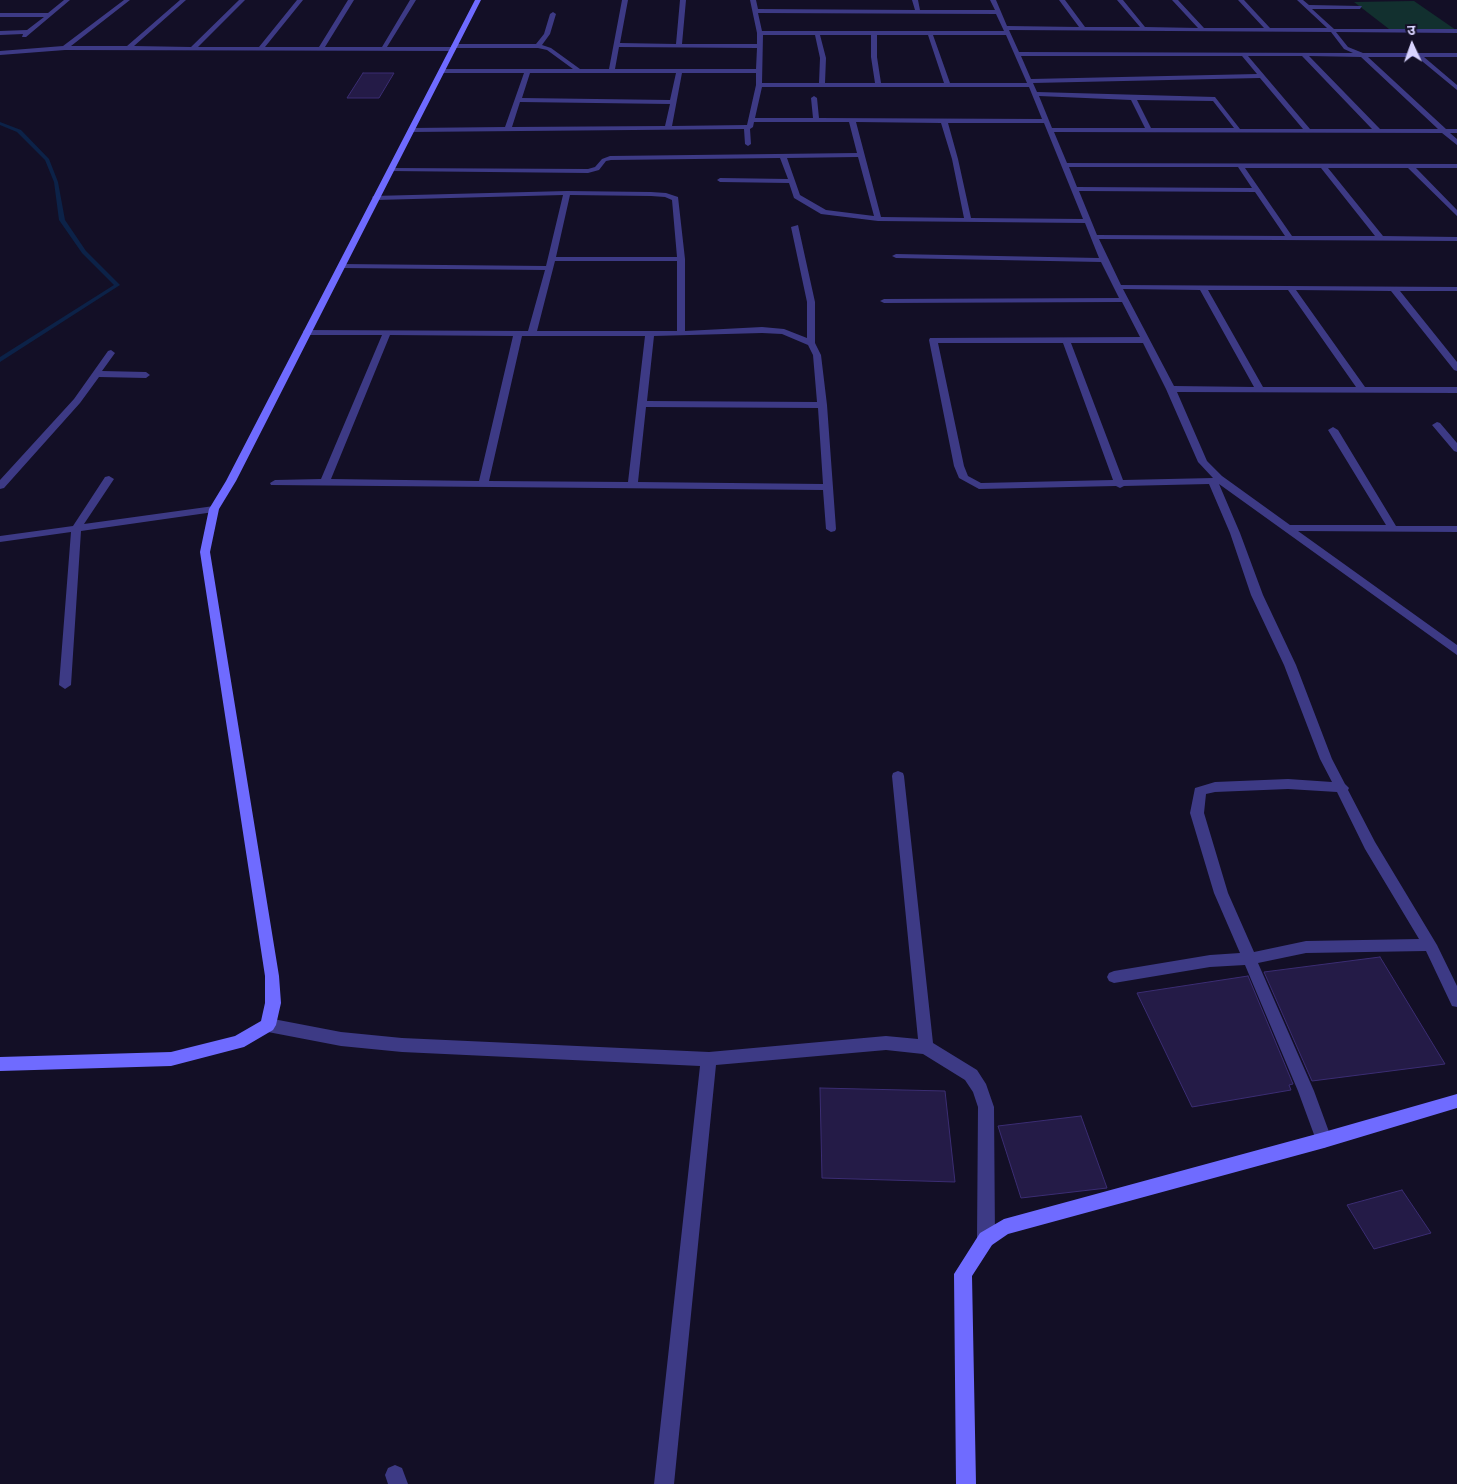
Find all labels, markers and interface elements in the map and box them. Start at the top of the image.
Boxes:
north arrow [1387,20,1437,70]
text: उ [1407,22,1416,38]

